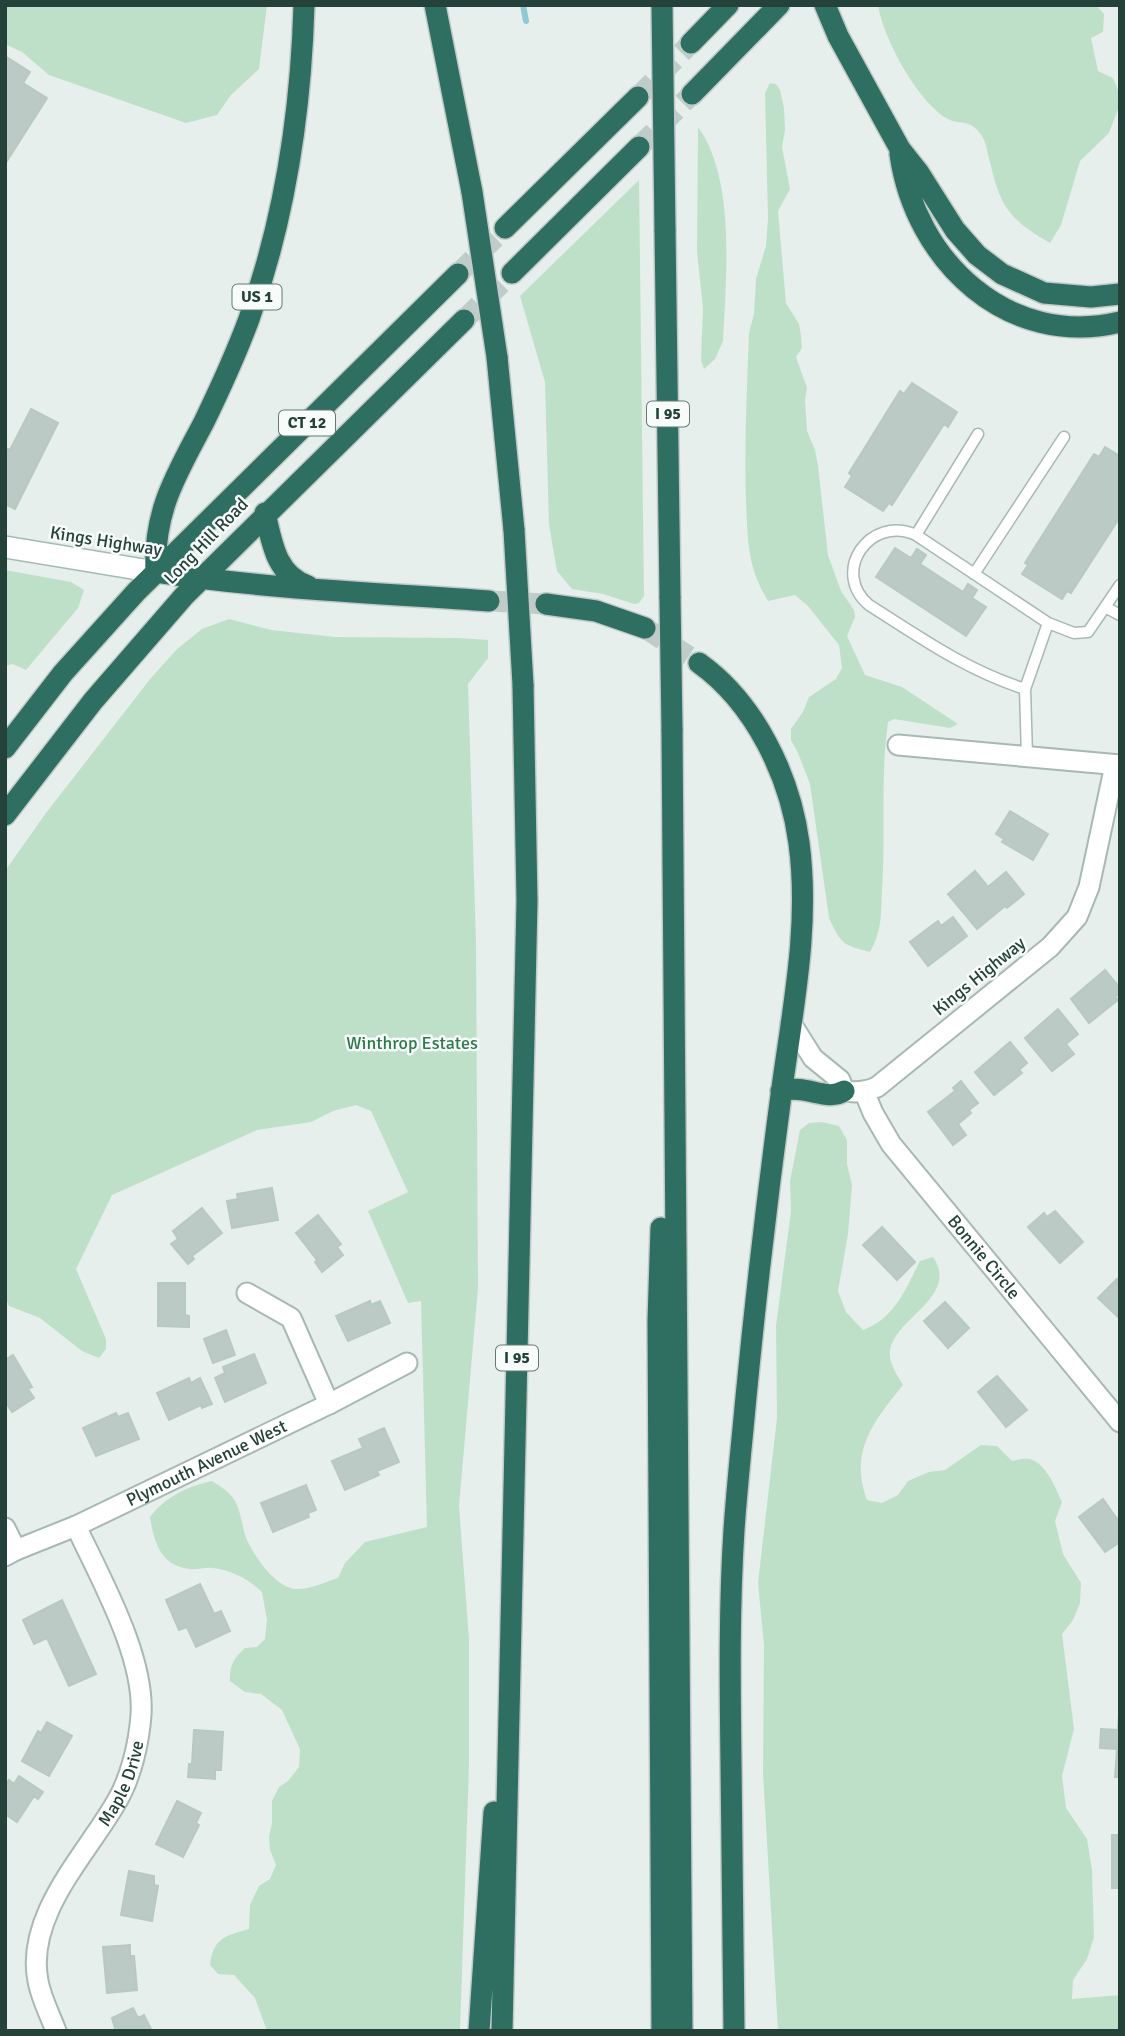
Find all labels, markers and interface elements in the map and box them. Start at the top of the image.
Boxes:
road number: US 1 [232,284,282,310]
road number: I 95 [647,402,689,426]
road number: CT 12 [279,410,335,436]
street label: Long Hill Road [159,493,253,589]
street label: Kings Highway [48,521,164,561]
street label: Kings Highway [928,932,1030,1020]
park label: Winthrop Estates [346,1032,478,1054]
street label: Bonnie Circle [943,1210,1025,1304]
road number: I 95 [496,1346,538,1370]
street label: Plymouth Avenue West [123,1415,290,1511]
street label: Maple Drive [93,1739,149,1830]

